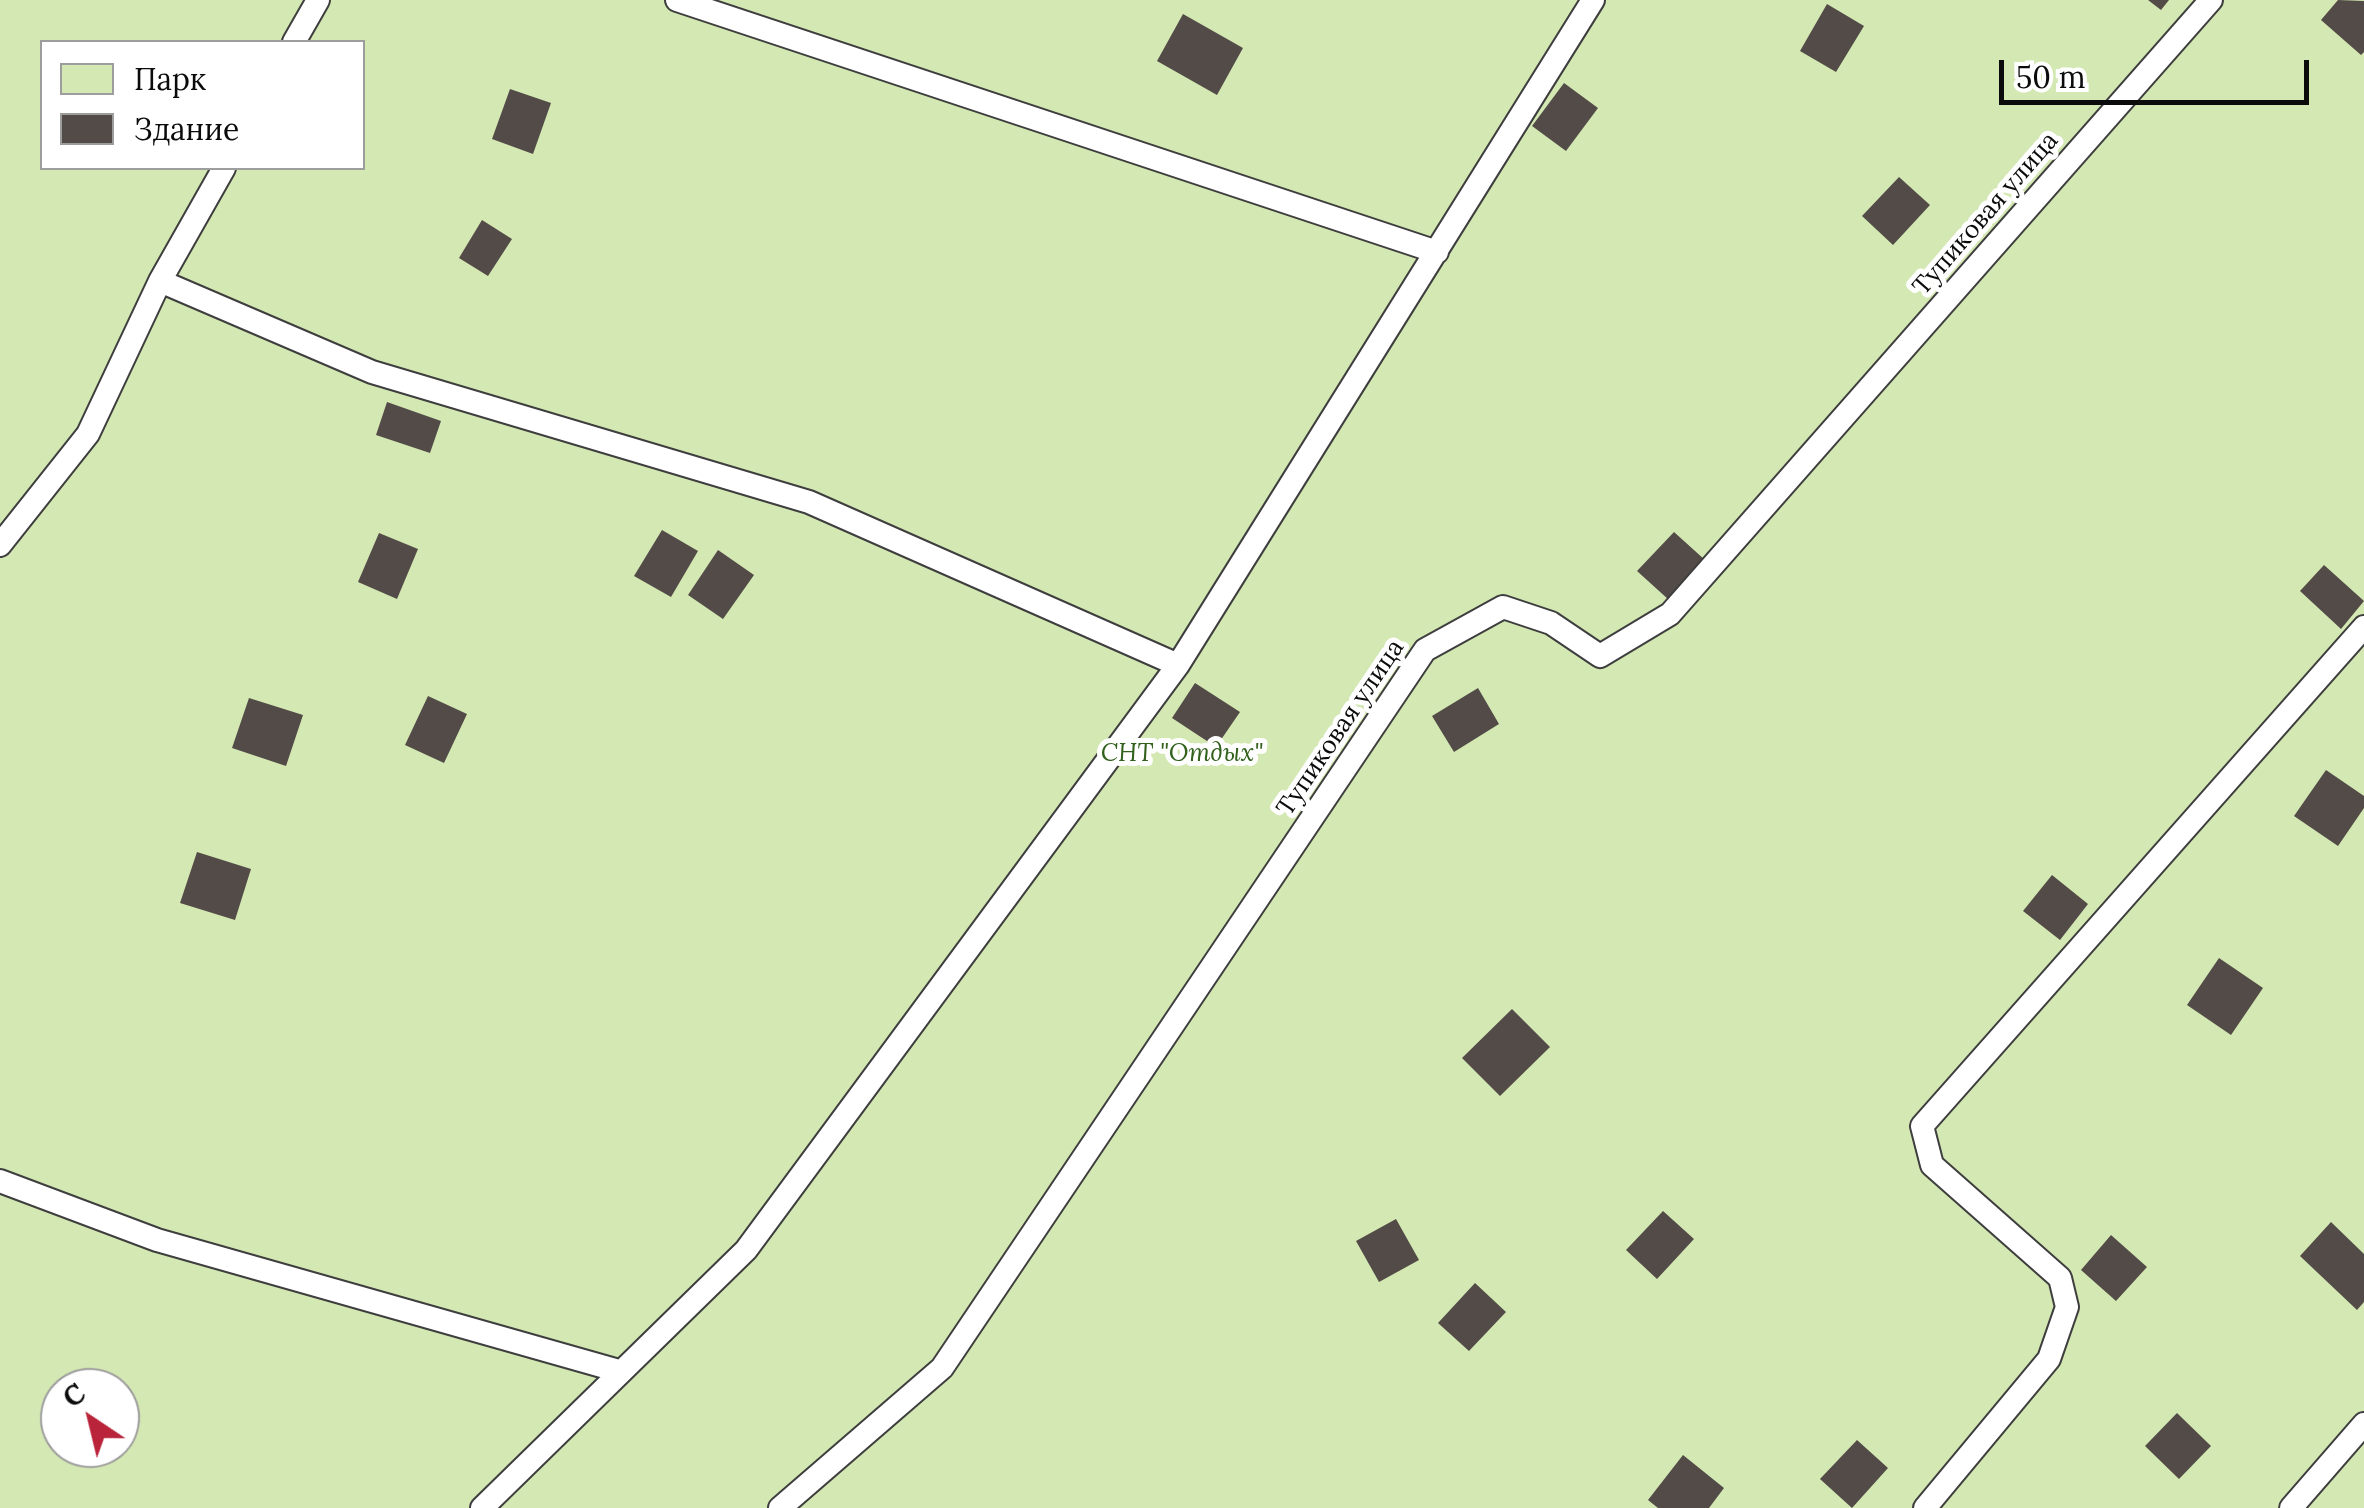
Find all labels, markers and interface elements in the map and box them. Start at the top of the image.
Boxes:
legend [40,40,365,170]
scale bar [2004,40,2314,102]
text: 50 m [2016,58,2086,96]
text: Парк [134,60,206,98]
text: Здание [134,110,239,148]
street label: Тупиковая улица [1907,126,2065,302]
street label: Тупиковая улица [1271,634,1411,822]
park label: СНТ "Отдых" [1101,739,1263,769]
north arrow [40,1368,140,1468]
text: С [56,1375,92,1415]

